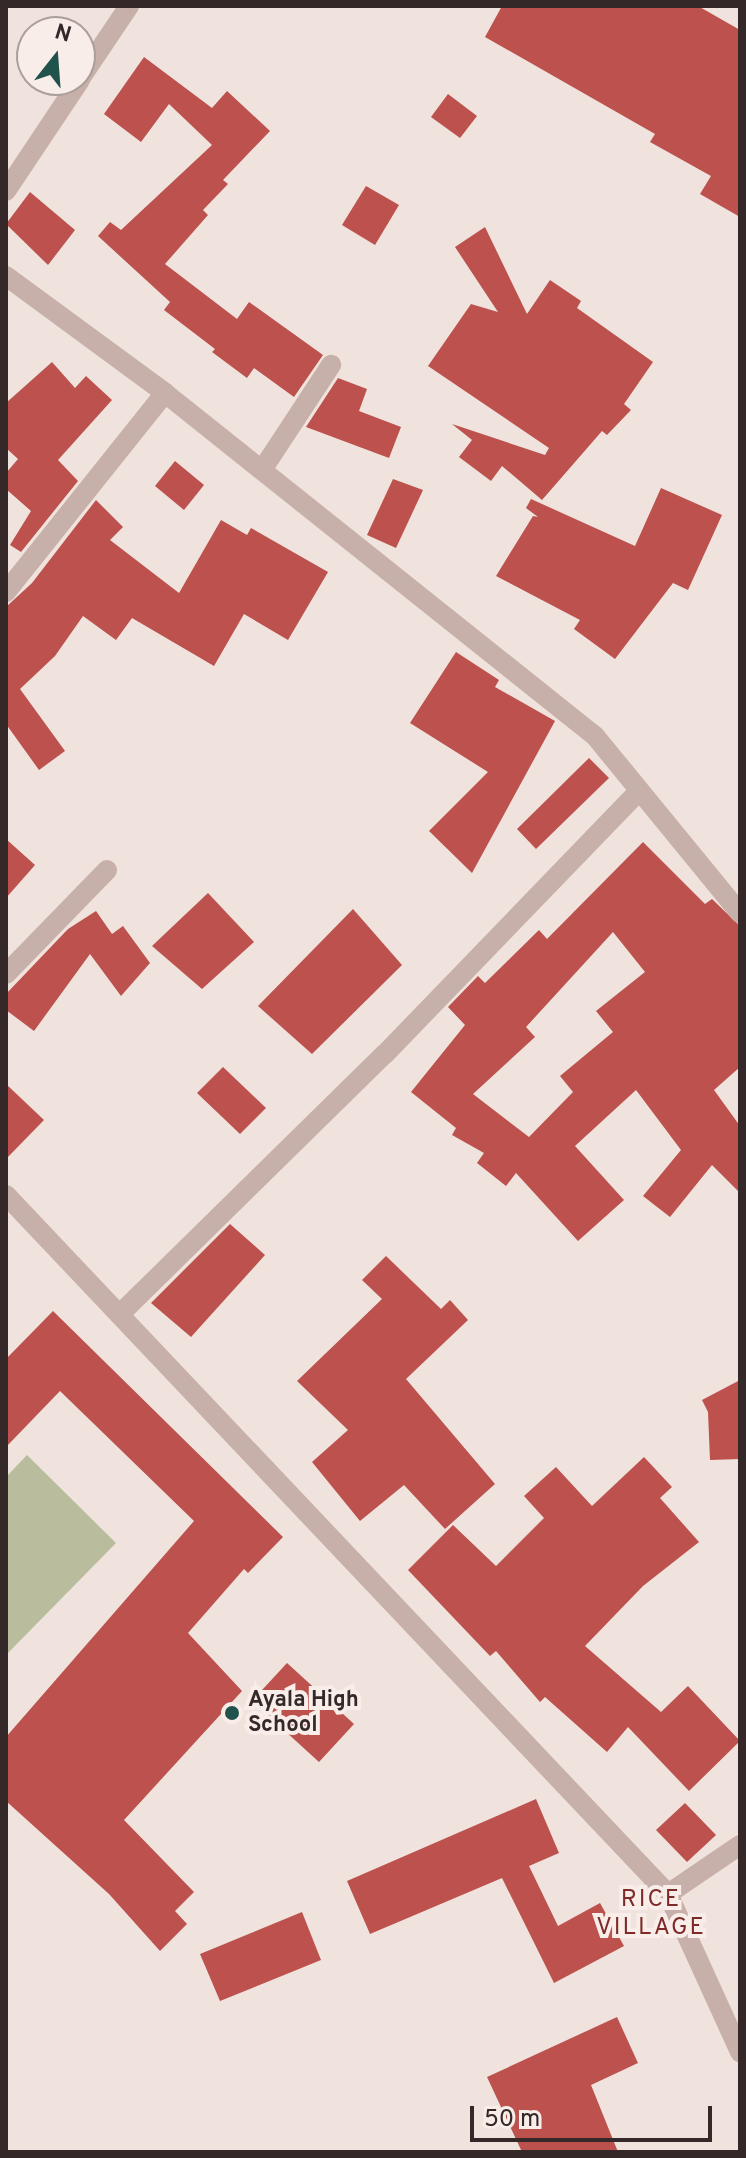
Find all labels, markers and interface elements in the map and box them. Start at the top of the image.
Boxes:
north arrow [16,16,96,96]
text: N [51,19,74,50]
place label: Ayala High School [248,1687,359,1738]
marker: Ayala High School [223,1704,241,1722]
district label: RICE VILLAGE [596,1887,706,1943]
scale bar [474,2090,716,2140]
text: 50 m [484,2105,540,2135]

